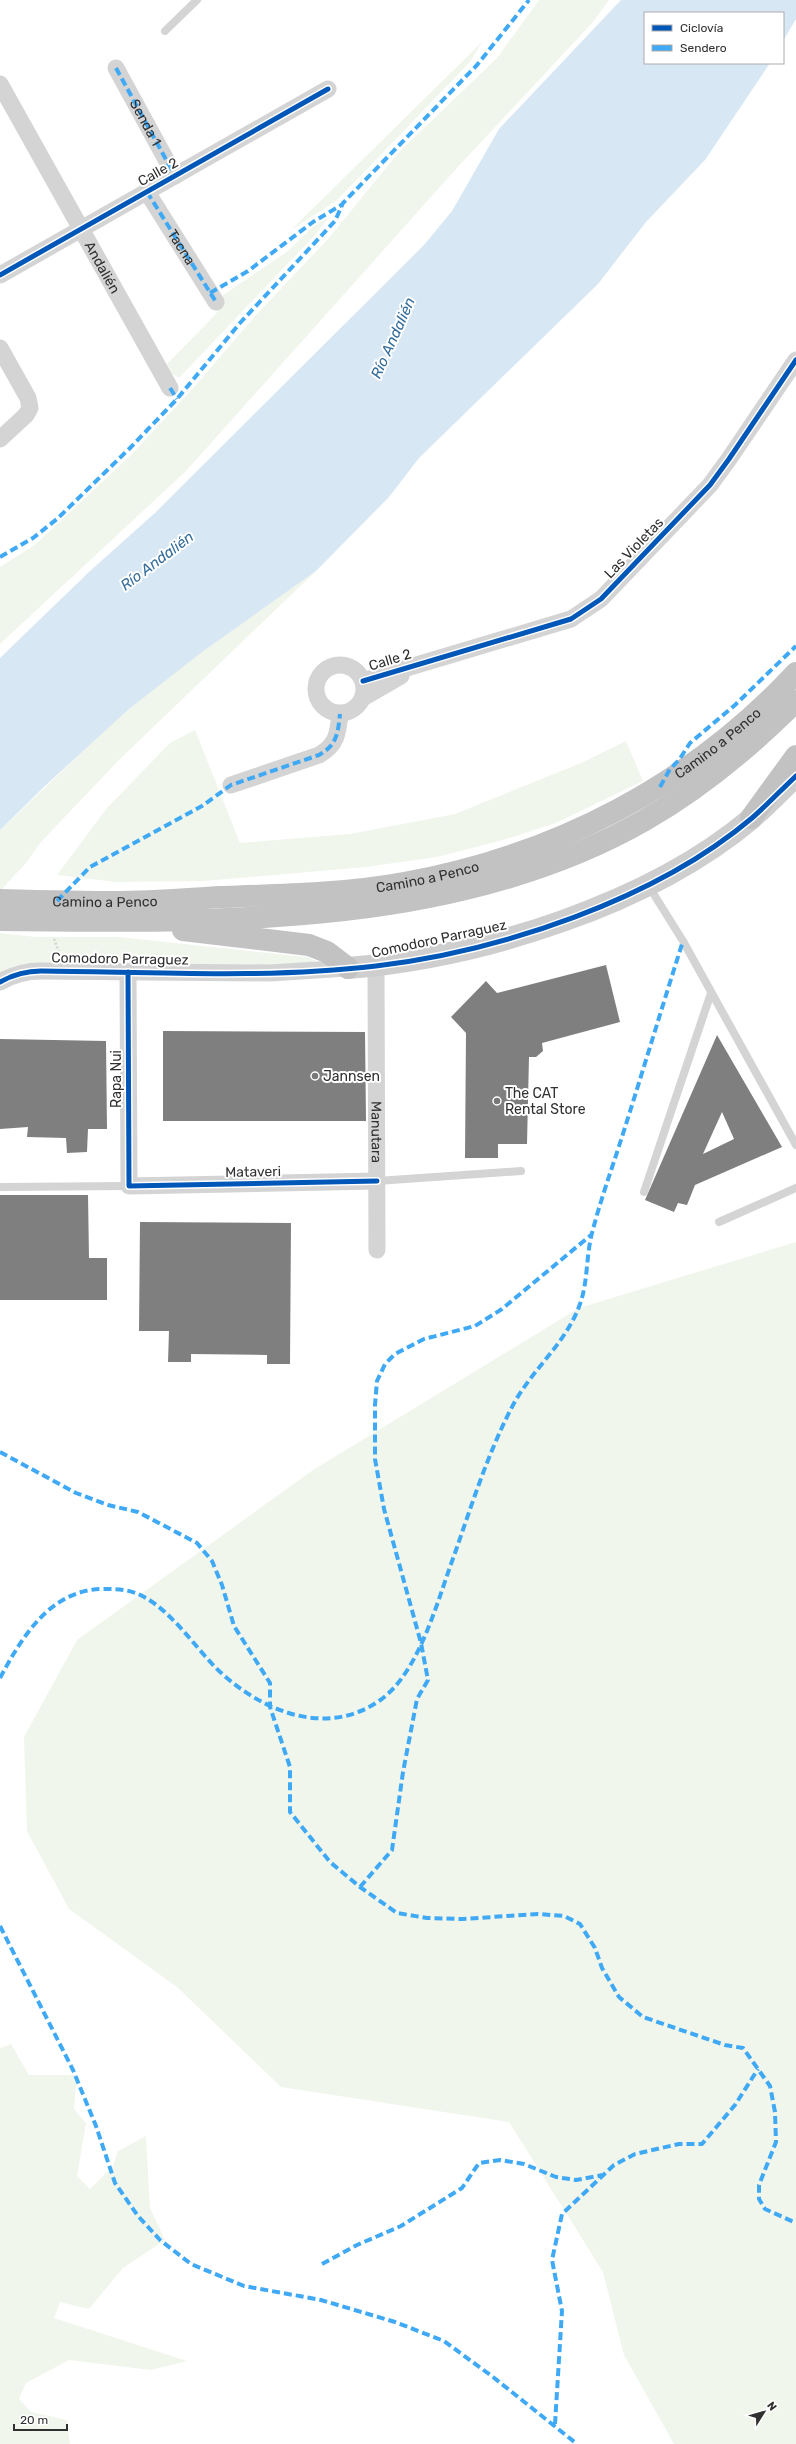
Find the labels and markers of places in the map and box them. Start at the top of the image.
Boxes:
place label: Jannsen [323,1068,380,1085]
marker: Jannsen [310,1071,320,1081]
place label: The CAT Rental Store [505,1085,586,1118]
marker: The CAT Rental Store [492,1096,502,1106]

